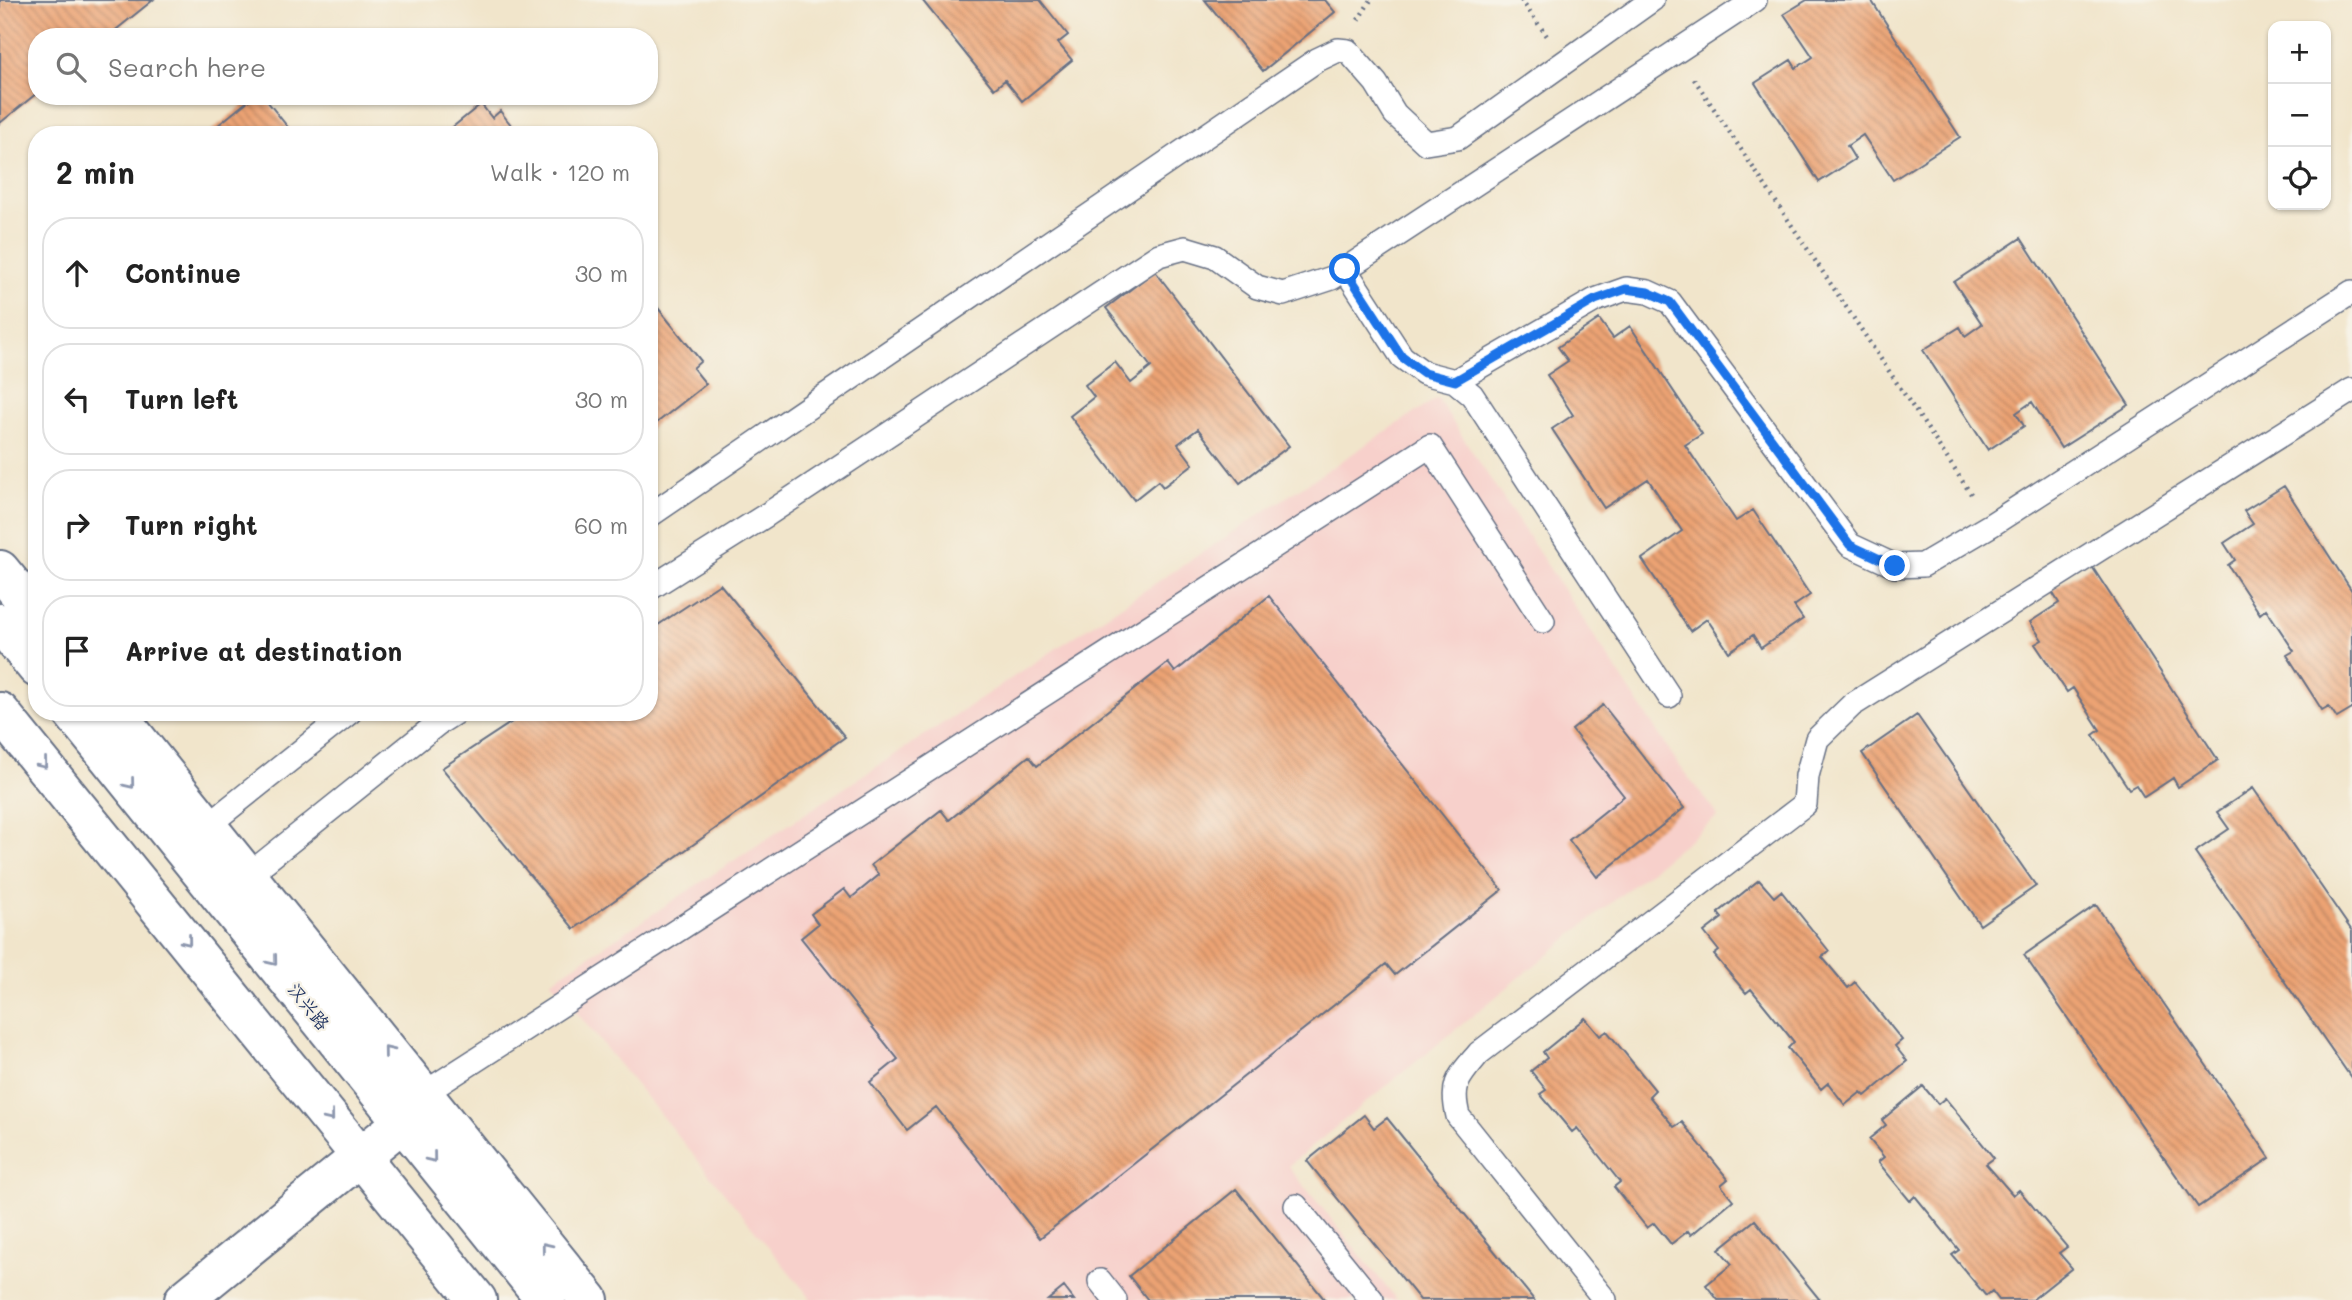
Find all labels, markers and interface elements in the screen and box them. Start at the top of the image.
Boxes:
map controls [2268,21,2331,210]
button: + [2268,21,2331,84]
search box [28,28,658,105]
icon: search [52,48,90,86]
text: Search here [108,50,266,84]
button: − [2268,84,2331,147]
button: locate [2268,147,2331,210]
text: 2 min [56,152,135,192]
text: Walk · 120 m [490,157,630,187]
route start [1329,253,1360,284]
icon: ahead [58,254,96,292]
text: Continue [125,256,241,290]
text: 30 m [575,258,628,288]
icon: left [58,380,96,418]
text: Turn left [125,382,238,416]
text: 30 m [575,384,628,414]
icon: right [58,506,96,544]
text: Turn right [125,508,258,542]
text: 60 m [574,510,628,540]
route end [1879,550,1910,581]
icon: arrive [58,632,96,670]
text: Arrive at destination [125,634,402,668]
one-way arrow [35,756,47,769]
one-way arrow [122,777,135,789]
one-way arrow [178,933,191,945]
one-way arrow [265,954,278,966]
street label: 汉兴路 [283,977,335,1035]
one-way arrow [384,1046,396,1059]
one-way arrow [322,1110,335,1122]
one-way arrow [423,1150,436,1162]
one-way arrow [542,1242,554,1255]

